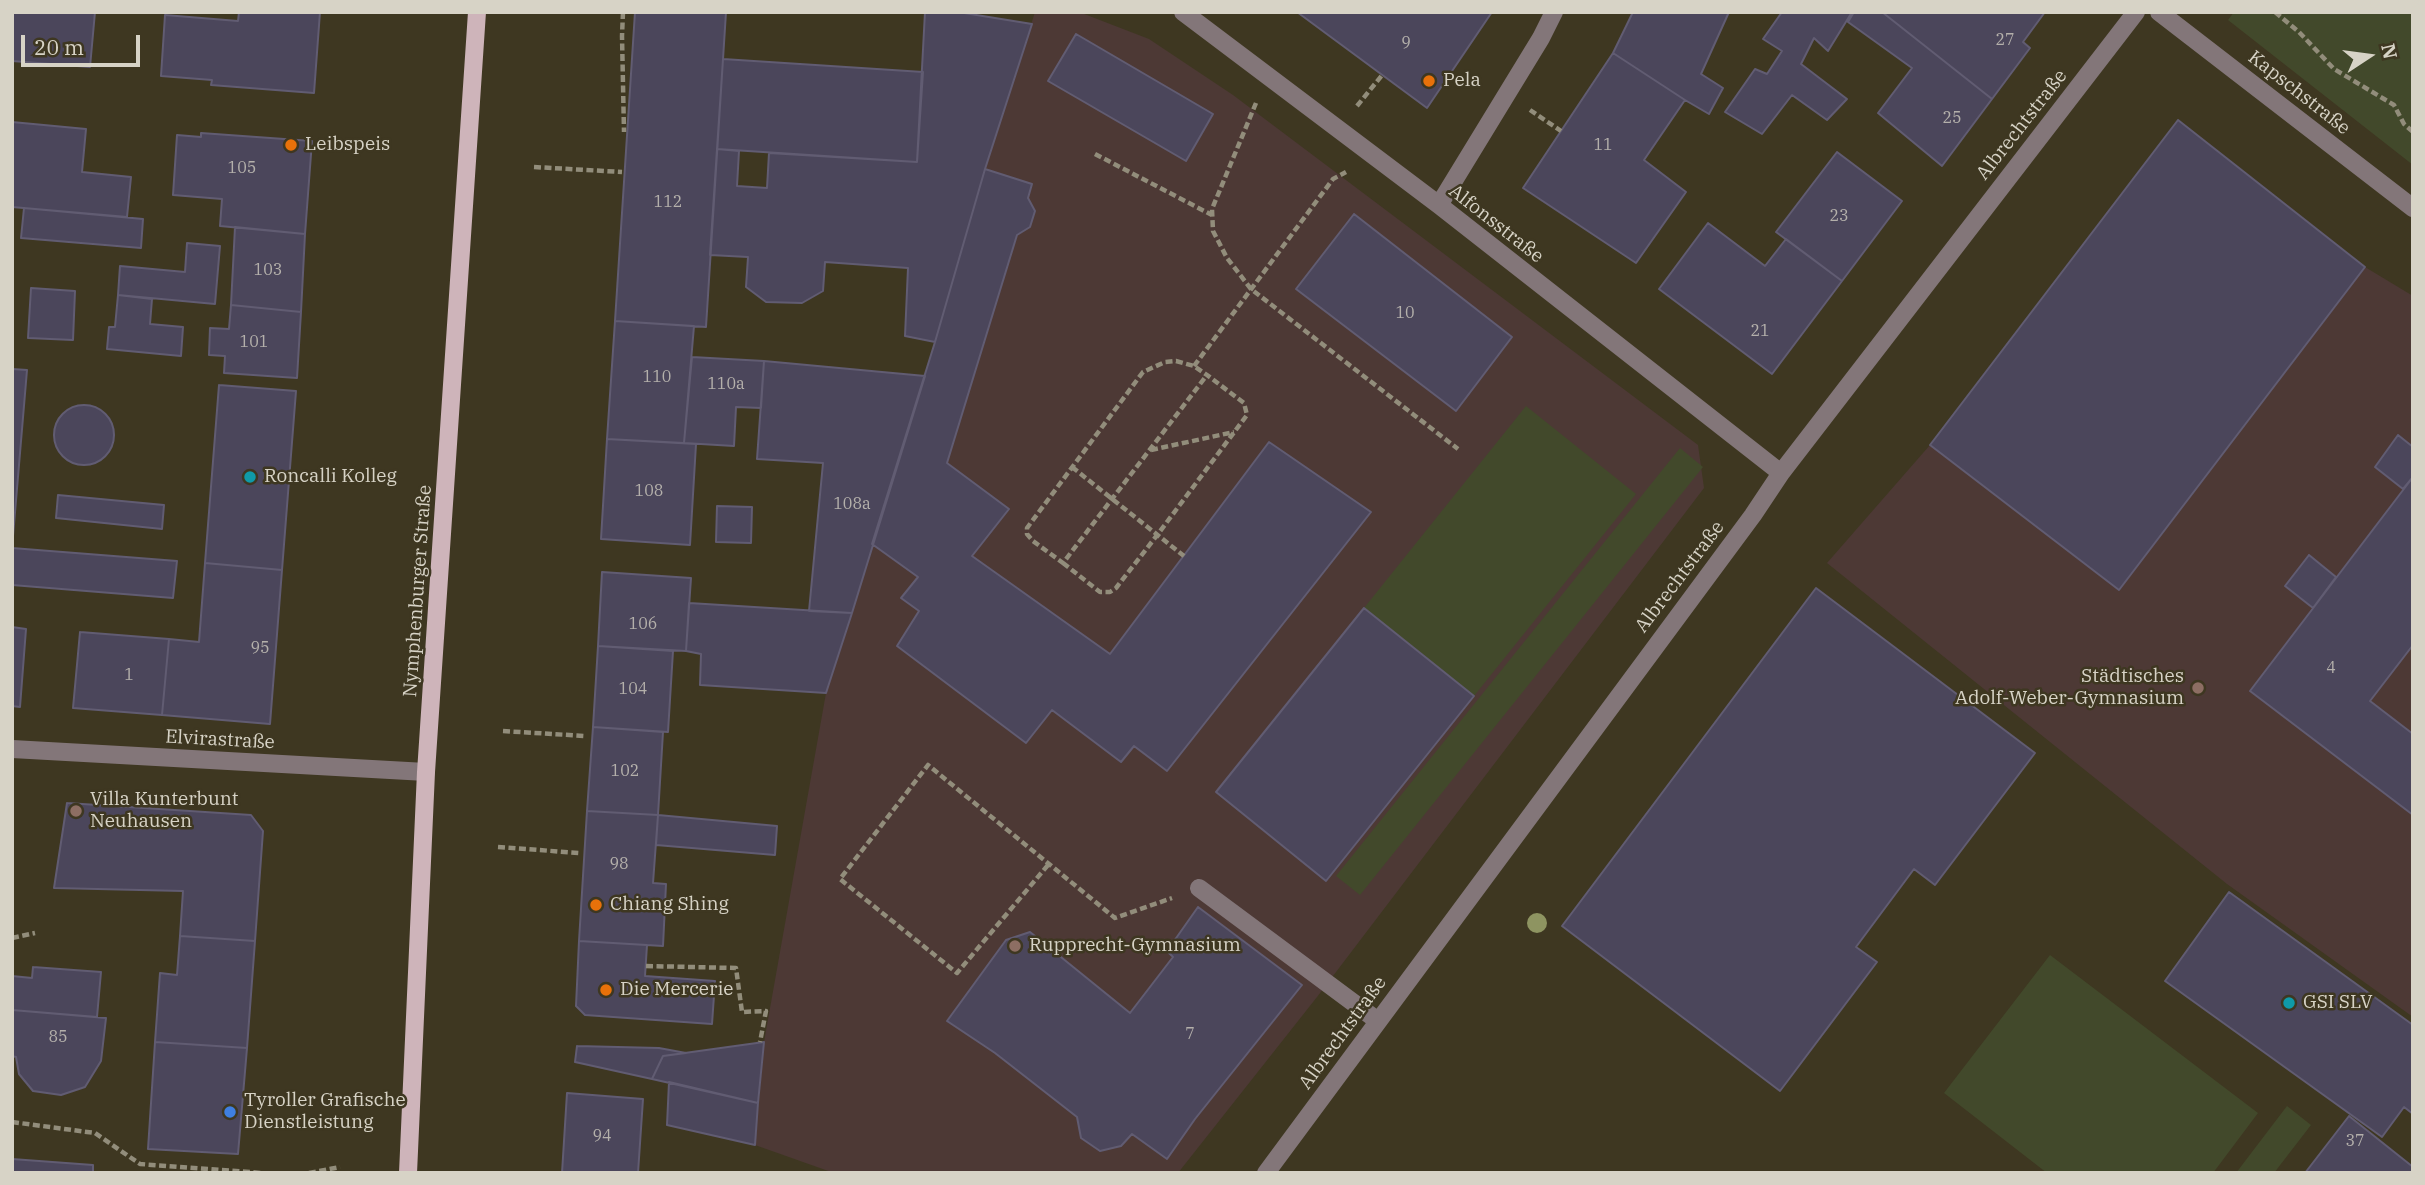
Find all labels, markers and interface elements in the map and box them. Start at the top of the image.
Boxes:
scale bar [24,21,144,65]
north arrow [2334,21,2404,91]
house number: 27 [1995,30,2015,50]
text: 20 m [34,33,84,61]
house number: 9 [1401,33,1411,53]
text: N [2376,41,2403,61]
street label: Kapschstraße [2243,46,2355,140]
street label: Albrechtstraße [1972,65,2072,185]
place label: Pela [1443,70,1481,92]
marker: Pela [1421,73,1437,89]
house number: 25 [1942,108,1962,128]
place label: Leibspeis [305,134,390,156]
house number: 11 [1593,135,1613,155]
marker: Leibspeis [283,137,299,153]
house number: 105 [228,158,256,178]
street label: Alfonsstraße [1444,180,1548,268]
house number: 112 [654,192,682,212]
house number: 23 [1829,206,1849,226]
house number: 103 [254,260,282,280]
house number: 10 [1395,303,1415,323]
house number: 21 [1750,321,1770,341]
house number: 101 [240,332,268,352]
house number: 110 [643,367,671,387]
house number: 110a [707,374,745,394]
place label: Roncalli Kolleg [264,466,397,488]
marker: Roncalli Kolleg [242,469,258,485]
house number: 108 [635,481,663,501]
street label: Nymphenburger Straße [399,484,437,698]
house number: 108a [833,494,871,514]
street label: Albrechtstraße [1631,517,1729,637]
house number: 106 [629,614,657,634]
house number: 95 [250,638,270,658]
house number: 4 [2326,658,2336,678]
house number: 1 [124,665,134,685]
place label: Städtisches Adolf-Weber-Gymnasium [1955,666,2184,710]
house number: 104 [619,679,647,699]
marker: Städtisches Adolf-Weber-Gymnasium [2190,680,2206,696]
street label: Elvirastraße [165,726,275,754]
house number: 102 [611,761,639,781]
place label: Villa Kunterbunt Neuhausen [90,789,239,833]
marker: Villa Kunterbunt Neuhausen [68,803,84,819]
house number: 98 [609,854,629,874]
place label: Chiang Shing [610,894,729,916]
marker: Chiang Shing [588,897,604,913]
place label: Rupprecht-Gymnasium [1029,935,1241,957]
marker: Rupprecht-Gymnasium [1007,938,1023,954]
street label: Albrechtstraße [1294,972,1392,1094]
place label: Die Mercerie [620,979,734,1001]
marker: Die Mercerie [598,982,614,998]
place label: GSI SLV [2303,992,2373,1014]
marker: GSI SLV [2281,995,2297,1011]
house number: 7 [1185,1024,1195,1044]
house number: 85 [48,1027,68,1047]
place label: Tyroller Grafische Dienstleistung [244,1090,406,1134]
marker: Tyroller Grafische Dienstleistung [222,1104,238,1120]
house number: 94 [592,1126,612,1146]
house number: 37 [2345,1131,2365,1151]

